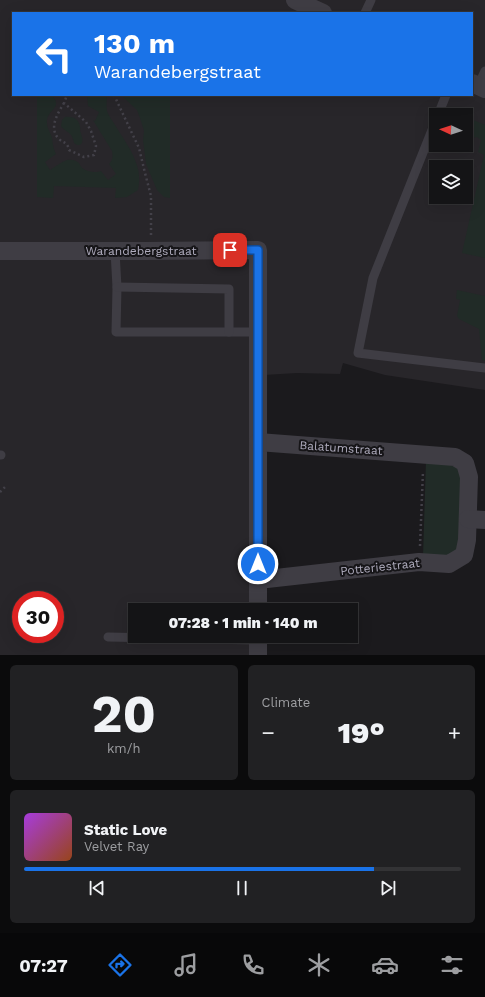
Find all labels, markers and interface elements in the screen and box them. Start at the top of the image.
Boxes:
text: 130 m [94,27,175,60]
icon: left [28,28,80,80]
text: Warandebergstraat [94,61,261,82]
north arrow [429,108,473,152]
map controls [429,108,473,204]
button: layers [429,160,473,204]
pin [213,233,247,267]
icon: arrive [219,239,241,261]
street label: Warandebergstraat [85,244,197,258]
street label: Balatumstraat [299,438,383,458]
position arrow [237,543,279,585]
street label: Potteriestraat [339,556,421,578]
speed limit sign: 30 [12,591,64,643]
text: 07:28 · 1 min · 140 m [169,614,317,632]
text: 20 [92,684,156,745]
text: Climate [262,695,310,710]
text: 19° [338,715,385,750]
text: − [262,720,275,745]
text: + [448,720,461,745]
text: km/h [107,741,141,756]
text: Static Love [84,821,167,839]
text: Velvet Ray [84,839,149,854]
icon: previous [86,877,108,899]
icon: pause [231,877,253,899]
icon: next [377,877,399,899]
icon: directions [106,951,134,979]
icon: music [172,951,200,979]
icon: phone [239,951,267,979]
icon: climate [305,951,333,979]
icon: car [371,951,399,979]
icon: filters [438,951,466,979]
text: 07:27 [19,955,68,976]

